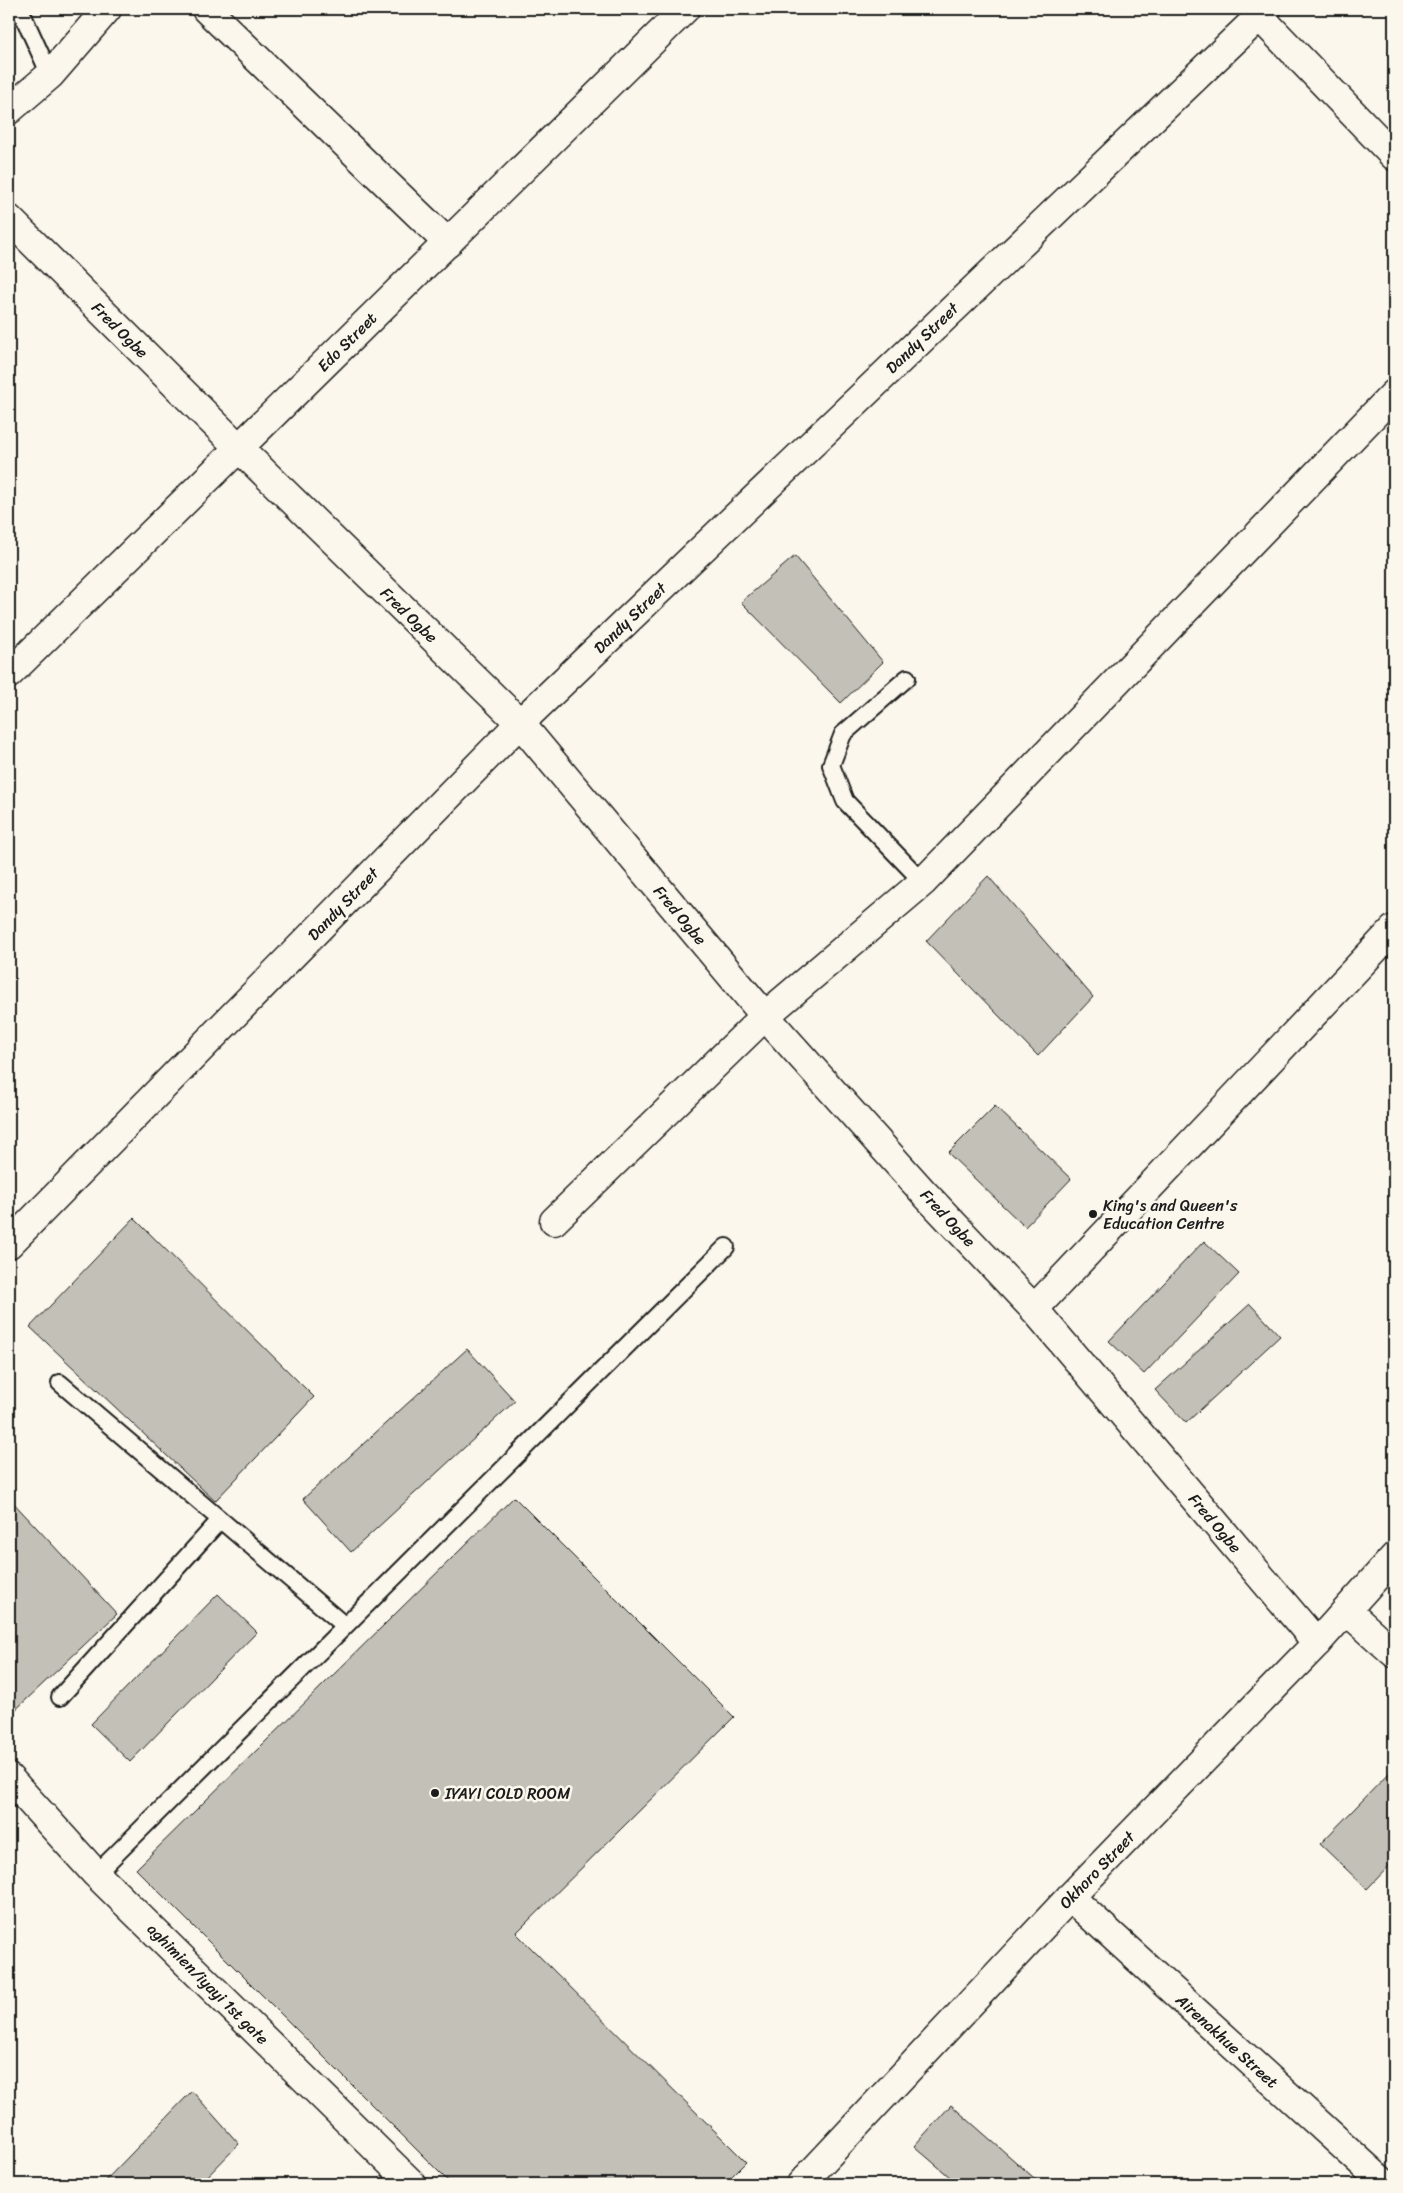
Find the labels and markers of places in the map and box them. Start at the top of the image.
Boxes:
place label: King's and Queen's Education Centre [1103,1191,1238,1238]
marker: King's and Queen's Education Centre [1087,1208,1099,1220]
place label: IYAYI COLD ROOM [444,1779,570,1808]
marker: IYAYI COLD ROOM [429,1787,441,1799]

